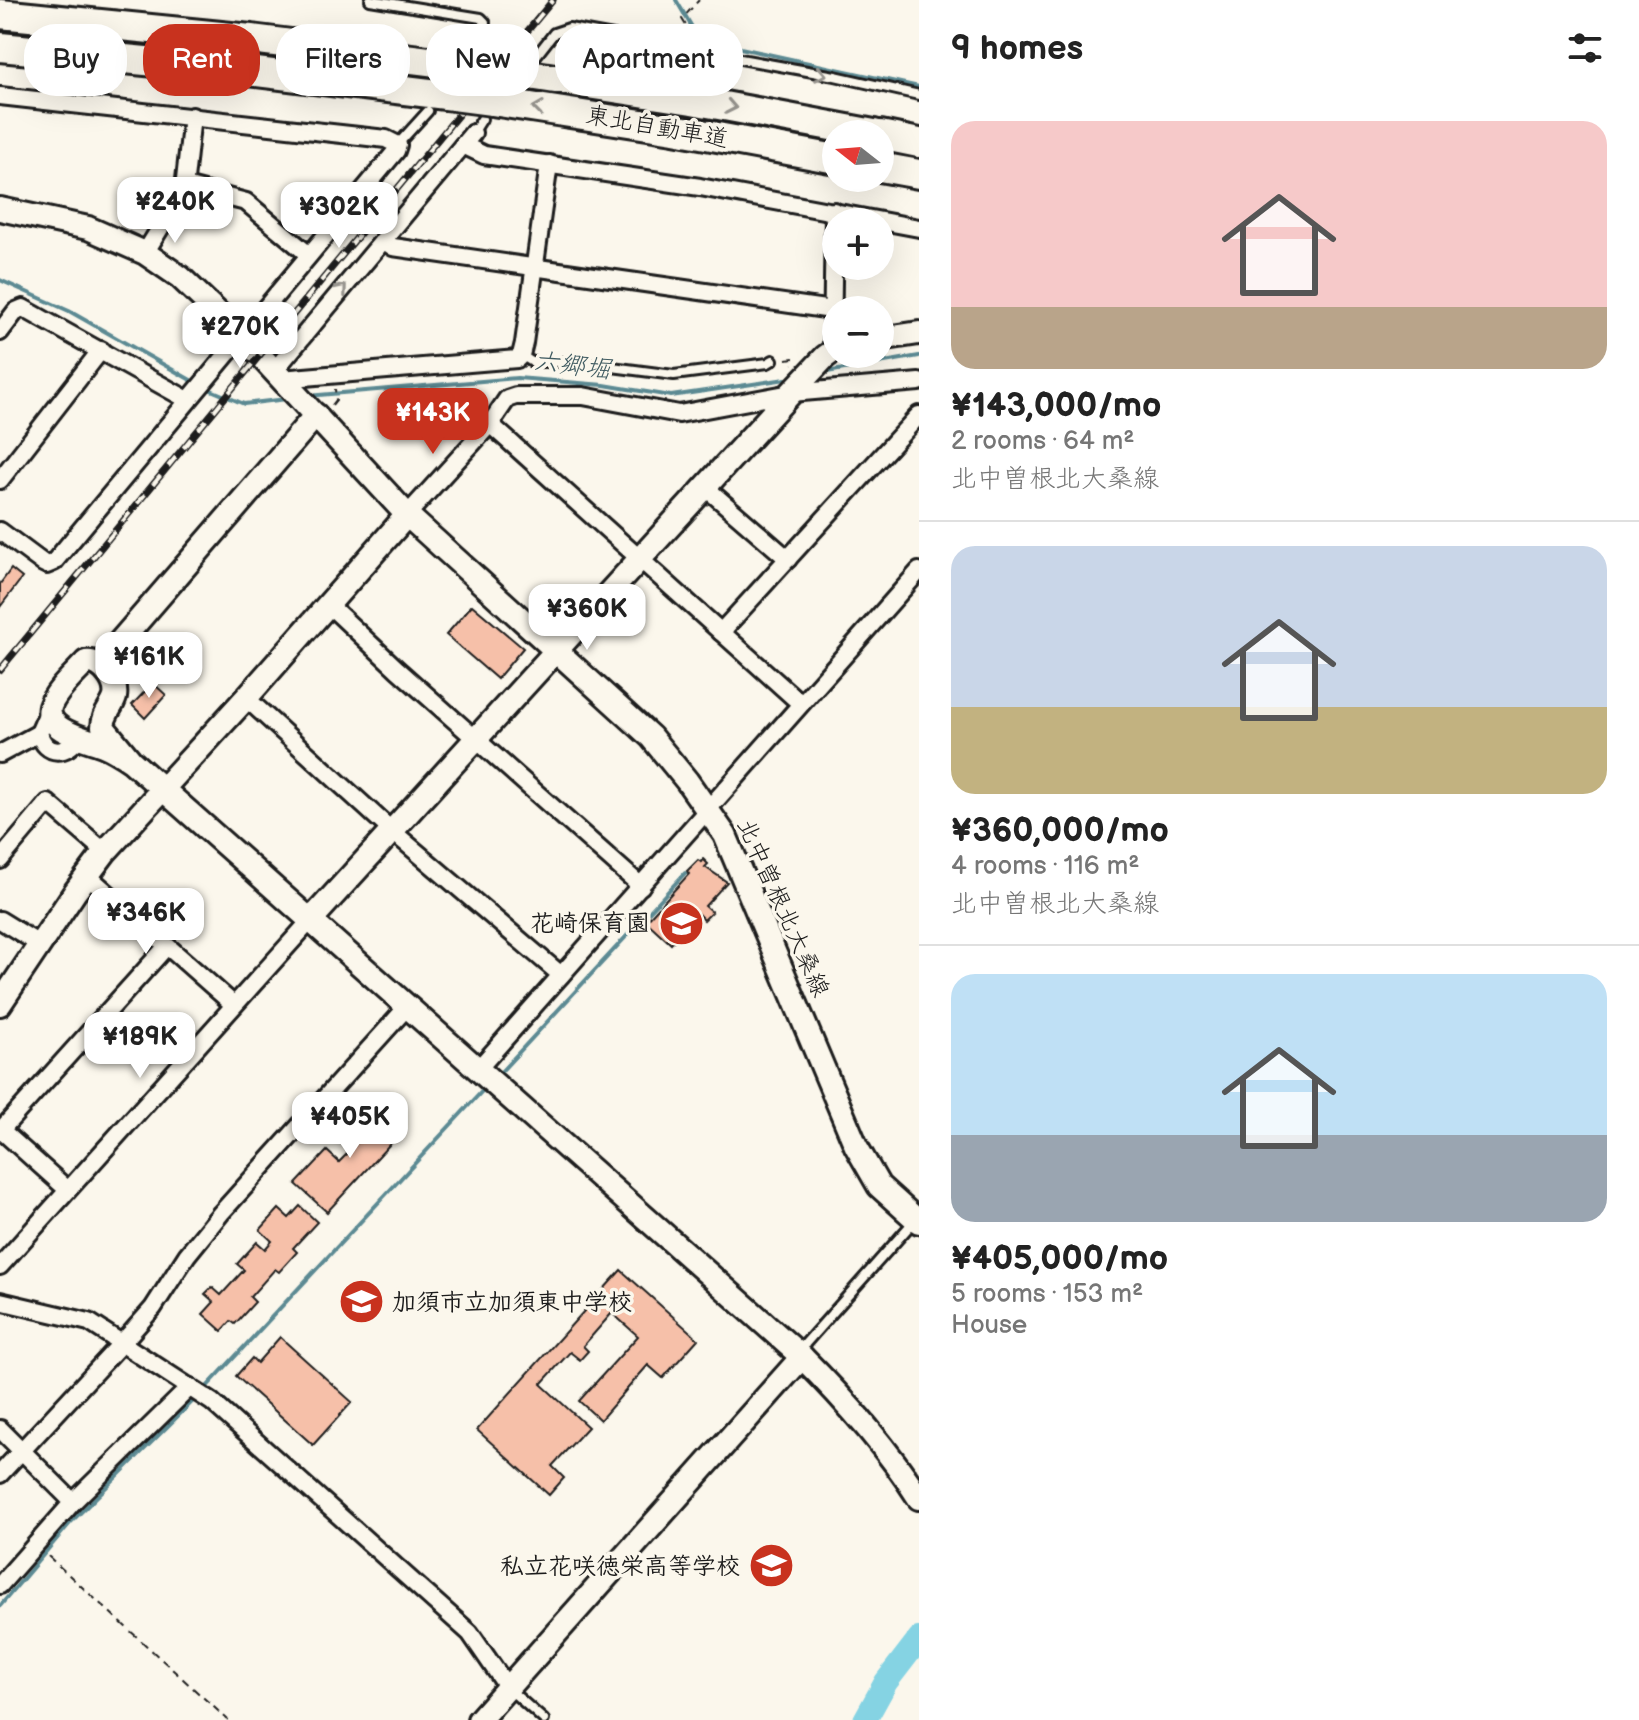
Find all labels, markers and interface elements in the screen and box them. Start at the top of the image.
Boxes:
chip: Buy [24,24,127,96]
chip: Rent [143,24,260,96]
chip: Filters [276,24,410,96]
chip: New [426,24,539,96]
chip: Apartment [555,24,743,96]
icon: filters [1563,26,1607,70]
text: 9 homes [951,28,1083,69]
one-way arrow [814,64,828,81]
one-way arrow [724,98,738,115]
one-way arrow [532,99,545,116]
street label: 東北自動車道 [584,100,730,154]
north arrow [822,120,894,192]
map controls [822,120,894,368]
icon: home [1207,173,1351,317]
pin: ¥240K [119,177,231,245]
pin: ¥302K [283,182,395,250]
text: ¥240K [135,187,215,218]
text: ¥302K [299,192,379,223]
button: + [822,208,894,280]
one-way arrow [332,284,347,299]
button: − [822,296,894,368]
pin: ¥270K [184,302,296,370]
text: ¥270K [200,312,280,343]
water label: 六郷堀 [531,346,615,386]
text: ¥143,000/mo [951,385,1162,426]
pin: ¥143K [377,388,489,456]
text: ¥143K [395,398,471,429]
text: 2 rooms · 64 m² [951,426,1135,457]
text: 北中曽根北大桑線 [951,464,1159,495]
pin: ¥360K [531,584,643,652]
text: ¥360K [547,594,627,625]
icon: home [1207,598,1351,742]
pin: ¥161K [93,632,205,700]
text: ¥161K [113,642,185,673]
text: ¥360,000/mo [951,810,1169,851]
street label: 北中曽根北大桑線 [731,814,835,1002]
text: 4 rooms · 116 m² [951,851,1139,882]
pin: ¥346K [90,888,202,956]
text: 北中曽根北大桑線 [951,889,1159,920]
text: ¥346K [106,898,186,929]
school or university icon: 花崎保育園 [657,899,705,947]
place label: 花崎保育園 [530,909,650,938]
pin: ¥189K [84,1012,196,1080]
text: ¥189K [102,1022,178,1053]
icon: home [1207,1026,1351,1170]
pin: ¥405K [294,1092,406,1160]
text: ¥405K [310,1102,390,1133]
text: ¥405,000/mo [951,1238,1168,1279]
school or university icon: 加須市立加須東中学校 [337,1278,385,1326]
text: 5 rooms · 153 m² [951,1279,1143,1310]
place label: 加須市立加須東中学校 [392,1288,632,1317]
text: House [951,1310,1027,1341]
school or university icon: 私立花咲徳栄高等学校 [747,1542,795,1590]
place label: 私立花咲徳栄高等学校 [500,1552,740,1581]

